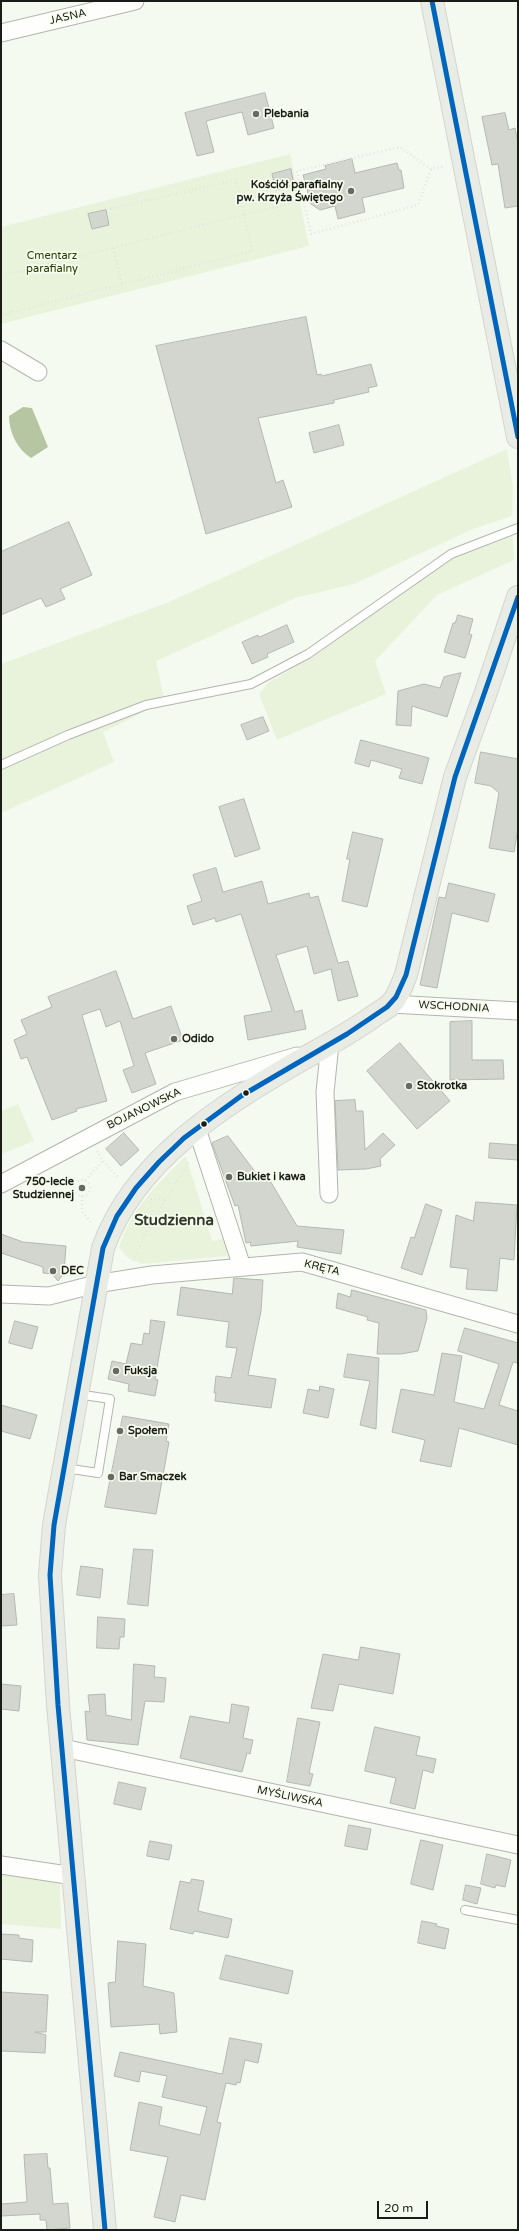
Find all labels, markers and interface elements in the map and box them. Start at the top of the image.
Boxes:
street label: JASNA [48,6,88,28]
place label: Plebania [264,107,309,121]
marker: Plebania [251,109,261,119]
place label: Kościół parafialny pw. Krzyża Świętego [237,178,343,204]
marker: Kościół parafialny pw. Krzyża Świętego [346,186,356,196]
park label: Cmentarz parafialny [26,249,78,275]
street label: WSCHODNIA [418,999,490,1015]
place label: Odido [182,1032,214,1046]
marker: Odido [169,1034,179,1044]
place label: Stokrotka [417,1079,467,1093]
marker: Stokrotka [404,1081,414,1091]
street label: BOJANOWSKA [105,1085,183,1133]
unlabelled marker [241,1088,251,1098]
unlabelled marker [199,1119,209,1129]
place label: Bukiet i kawa [237,1170,306,1184]
marker: Bukiet i kawa [224,1172,234,1182]
place label: 750-lecie Studziennej [13,1175,74,1201]
marker: 750-lecie Studziennej [77,1183,87,1193]
district label: Studzienna [134,1212,214,1230]
street label: KRĘTA [303,1257,341,1279]
place label: DEC [61,1264,84,1278]
marker: DEC [48,1266,58,1276]
place label: Fuksja [124,1364,157,1378]
marker: Fuksja [111,1366,121,1376]
place label: Społem [128,1424,167,1438]
marker: Społem [115,1426,125,1436]
place label: Bar Smaczek [119,1470,186,1484]
marker: Bar Smaczek [106,1472,116,1482]
street label: MYŚLIWSKA [256,1784,324,1810]
scale bar [379,2193,430,2219]
text: 20 m [384,2201,413,2215]

